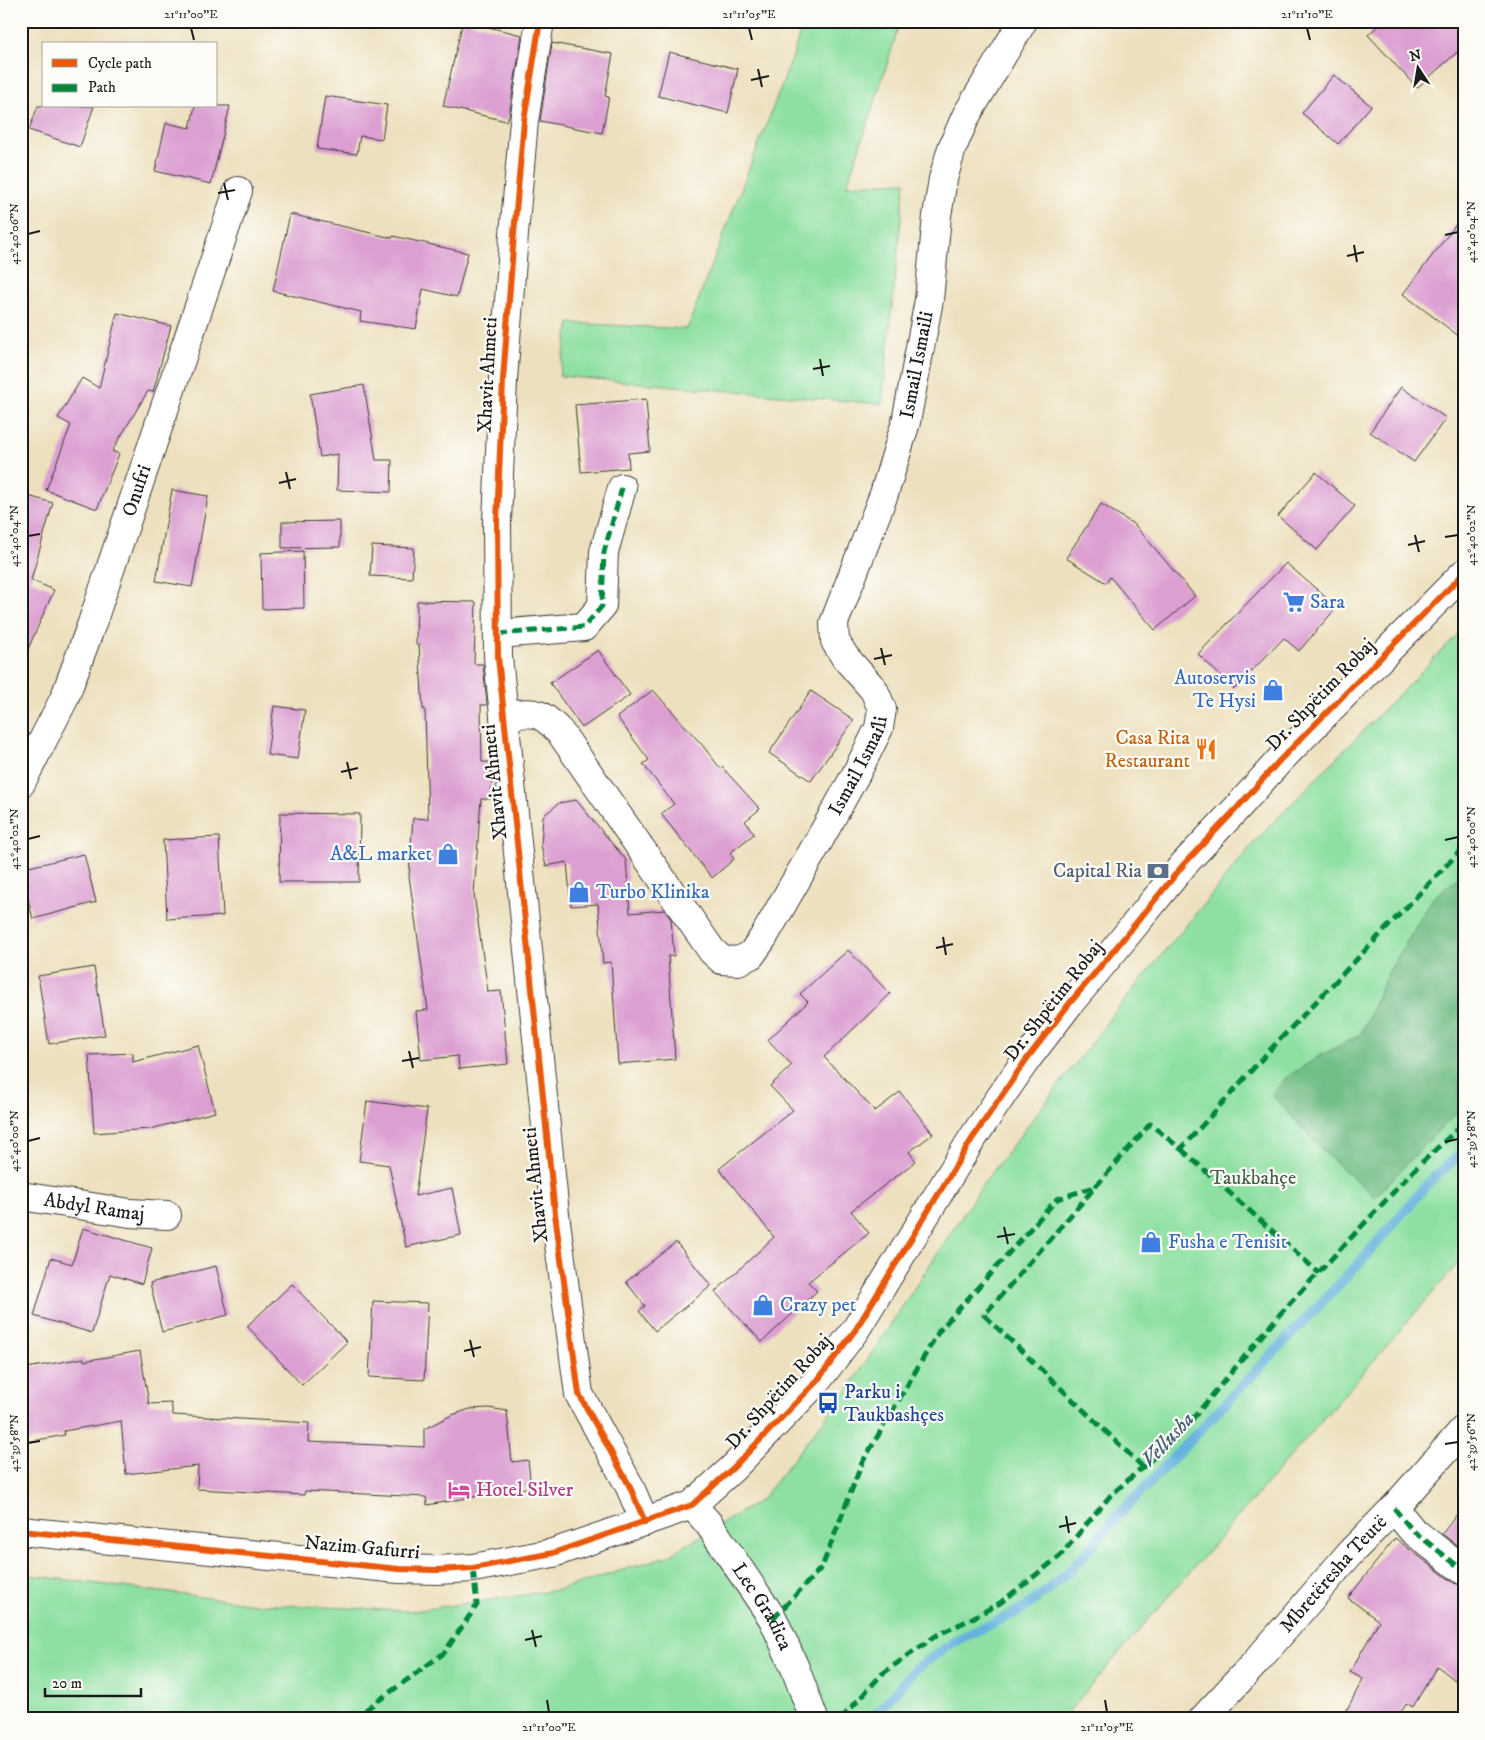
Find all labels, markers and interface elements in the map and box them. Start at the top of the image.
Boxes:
text: 21°11'00"E [164,7,218,22]
text: 21°11'05"E [723,7,776,22]
text: 21°11'10"E [1281,7,1333,22]
legend [42,42,218,108]
north arrow [1392,42,1442,92]
text: N [1408,46,1423,66]
text: Cycle path [88,54,152,73]
text: Path [88,78,116,97]
text: 42°40'04"N [1464,201,1479,263]
text: 42°40'06"N [7,203,22,265]
street label: Ismail Ismaili [894,309,939,421]
street label: Xhavit Ahmeti [472,316,504,434]
street label: Onufri [116,462,157,520]
text: 42°40'02"N [1464,504,1479,566]
text: 42°40'04"N [7,505,22,567]
supermarket icon: Sara [1281,589,1307,615]
place label: Sara [1310,590,1345,615]
street label: Dr. Shpëtim Robaj [1261,633,1381,757]
place label: Autoservis Te Hysi [1174,666,1256,714]
shop icon: Autoservis Te Hysi [1260,677,1286,703]
street label: Ismail Ismaili [823,714,893,820]
street label: Xhavit Ahmeti [477,723,513,841]
place label: Casa Rita Restaurant [1105,726,1190,774]
restaurant icon: Casa Rita Restaurant [1193,736,1219,762]
text: 42°40'00"N [1464,806,1479,868]
text: 42°40'02"N [7,808,22,870]
shop icon: A&L market [435,841,461,867]
place label: A&L market [330,842,432,867]
bank icon: Capital Ria [1145,858,1171,884]
place label: Capital Ria [1053,859,1143,884]
shop icon: Turbo Klinika [566,879,592,905]
place label: Turbo Klinika [596,880,710,905]
street label: Dr. Shpëtim Robaj [999,935,1109,1067]
text: 42°40'00"N [7,1110,22,1172]
text: 42°39'58"N [1464,1110,1479,1168]
street label: Xhavit Ahmeti [518,1126,554,1244]
park label: Taukbahçe [1210,1166,1296,1191]
street label: Abdyl Ramaj [42,1187,145,1226]
shop icon: Fusha e Tenisit [1138,1229,1164,1255]
place label: Fusha e Tenisit [1168,1230,1287,1255]
shop icon: Crazy pet [750,1292,776,1318]
place label: Crazy pet [780,1293,856,1318]
street label: Dr. Shpëtim Robaj [721,1329,837,1455]
place label: Parku i Taukbashçes [844,1380,944,1428]
bus stop icon: Parku i Taukbashçes [815,1390,841,1416]
water label: Vellusha [1136,1407,1200,1473]
text: 42°39'56"N [1464,1413,1479,1471]
text: 42°39'58"N [7,1414,22,1472]
hotel icon: Hotel Silver [446,1477,472,1503]
place label: Hotel Silver [476,1478,574,1503]
street label: Mbretëresha Teutë [1274,1510,1392,1638]
street label: Nazim Gafurri [303,1530,421,1566]
street label: Lec Gradica [726,1558,798,1655]
scale bar [45,1665,141,1697]
text: 20 m [52,1674,82,1693]
text: 21°11'00"E [522,1720,576,1735]
text: 21°11'05"E [1081,1720,1134,1735]

